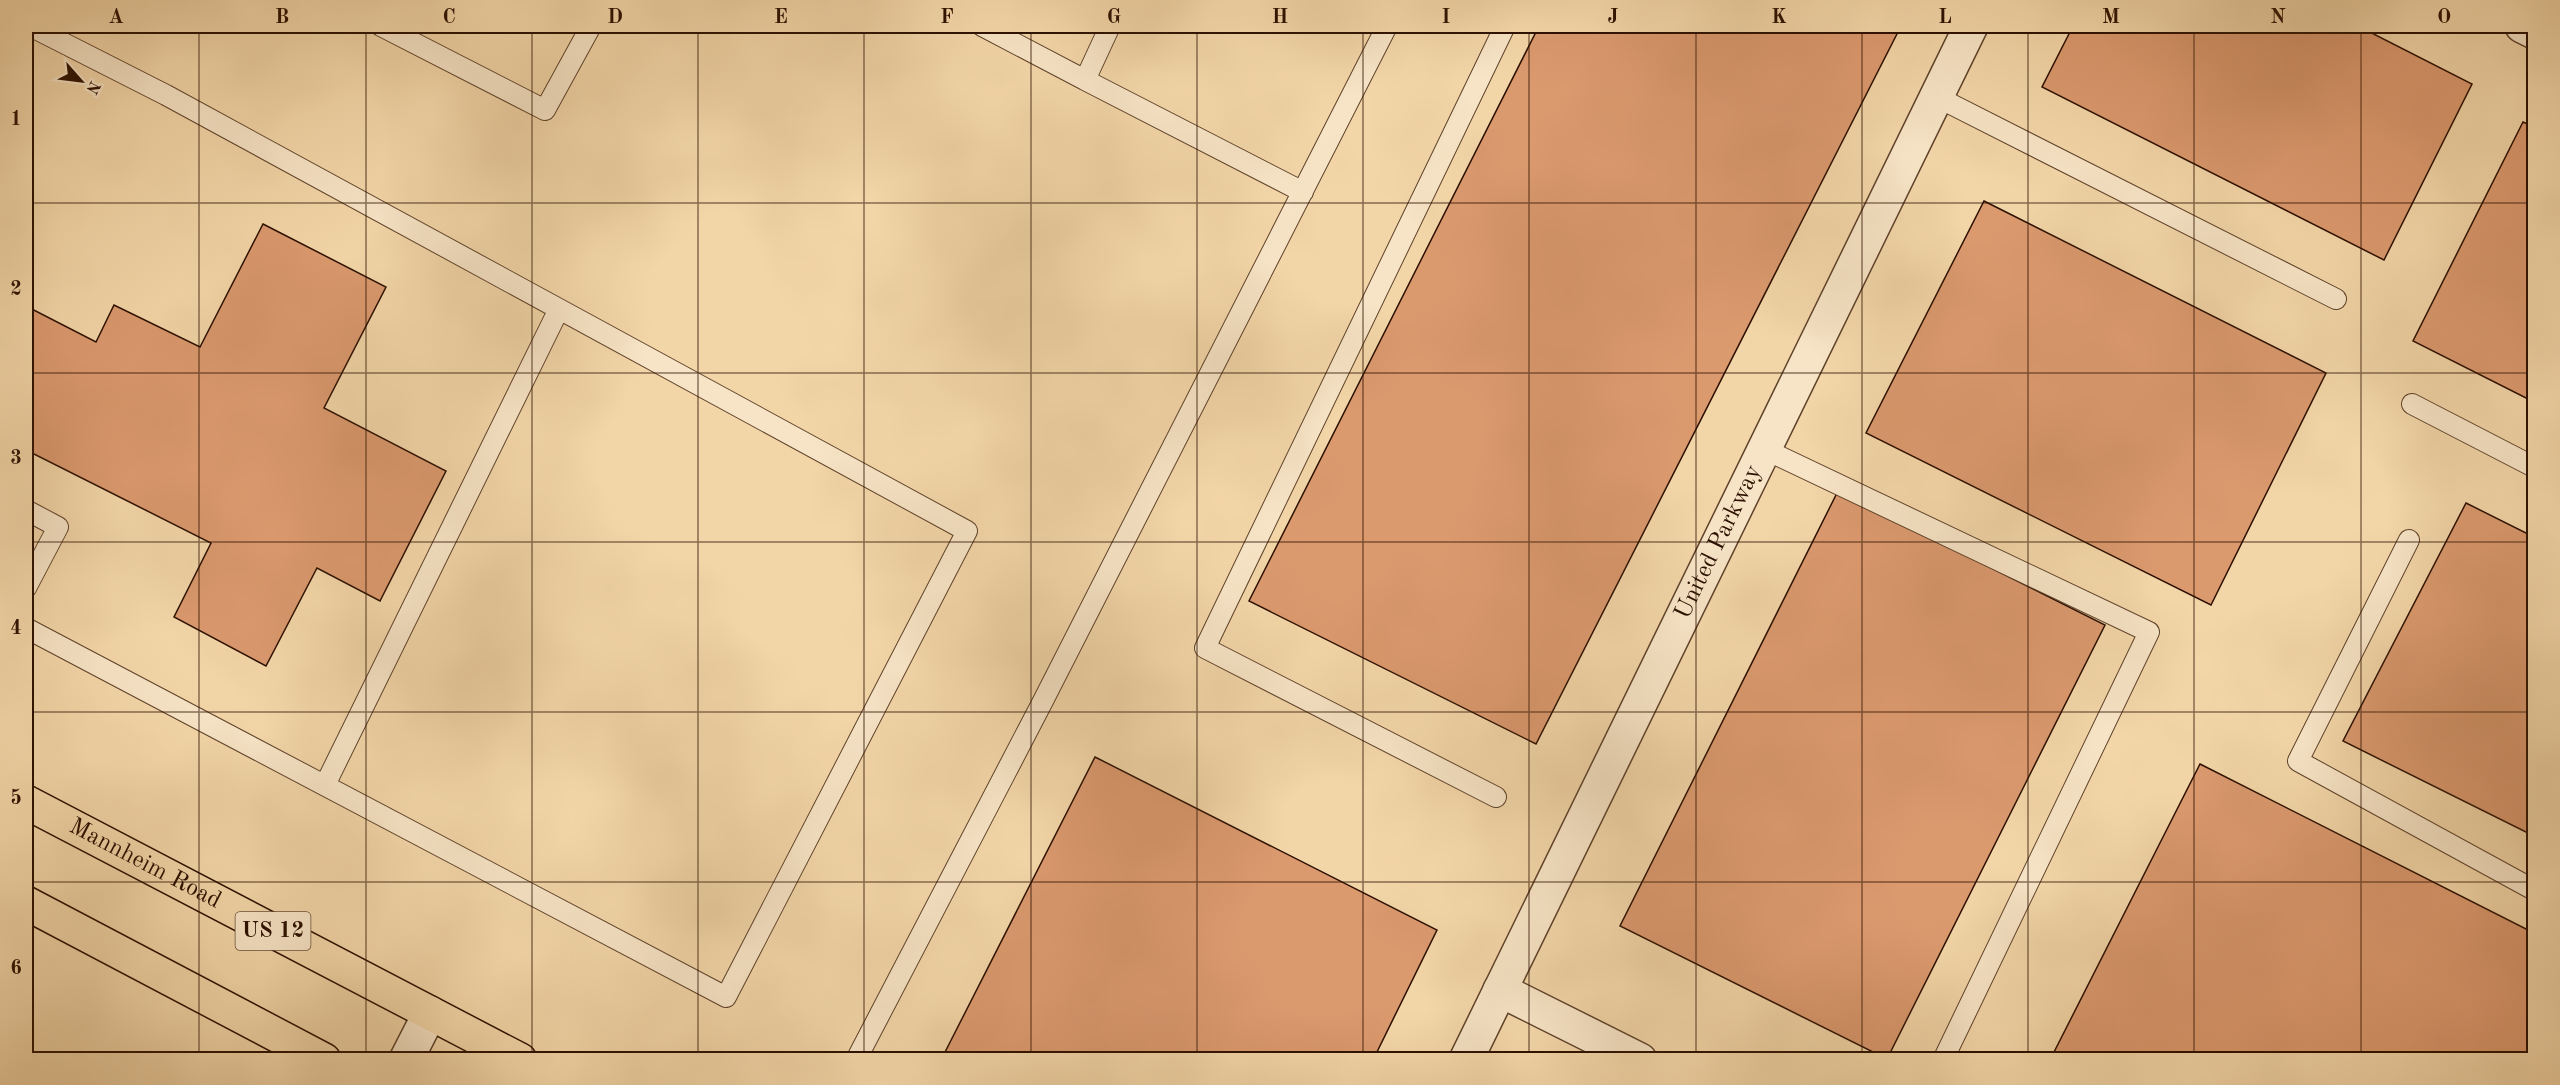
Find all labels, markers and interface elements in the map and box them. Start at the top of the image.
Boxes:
text: A [108,8,124,28]
text: B [275,8,289,28]
text: C [442,8,456,28]
text: D [607,8,623,28]
text: E [774,8,788,28]
text: F [940,8,954,28]
text: G [1107,8,1121,28]
text: H [1272,8,1288,28]
text: I [1442,8,1450,28]
text: J [1608,8,1619,28]
text: K [1771,8,1787,28]
text: L [1938,8,1952,28]
text: M [2102,8,2120,28]
text: N [2270,8,2286,28]
text: O [2437,8,2451,28]
north arrow [51,51,111,111]
text: N [82,78,102,97]
text: 1 [10,110,22,130]
text: 2 [10,280,22,300]
text: 3 [10,449,22,469]
street label: United Parkway [1671,461,1767,623]
text: 4 [10,619,22,639]
text: 5 [10,788,22,809]
street label: Mannheim Road [65,815,225,914]
road number: US 12 [236,912,310,950]
text: 6 [10,959,22,979]

